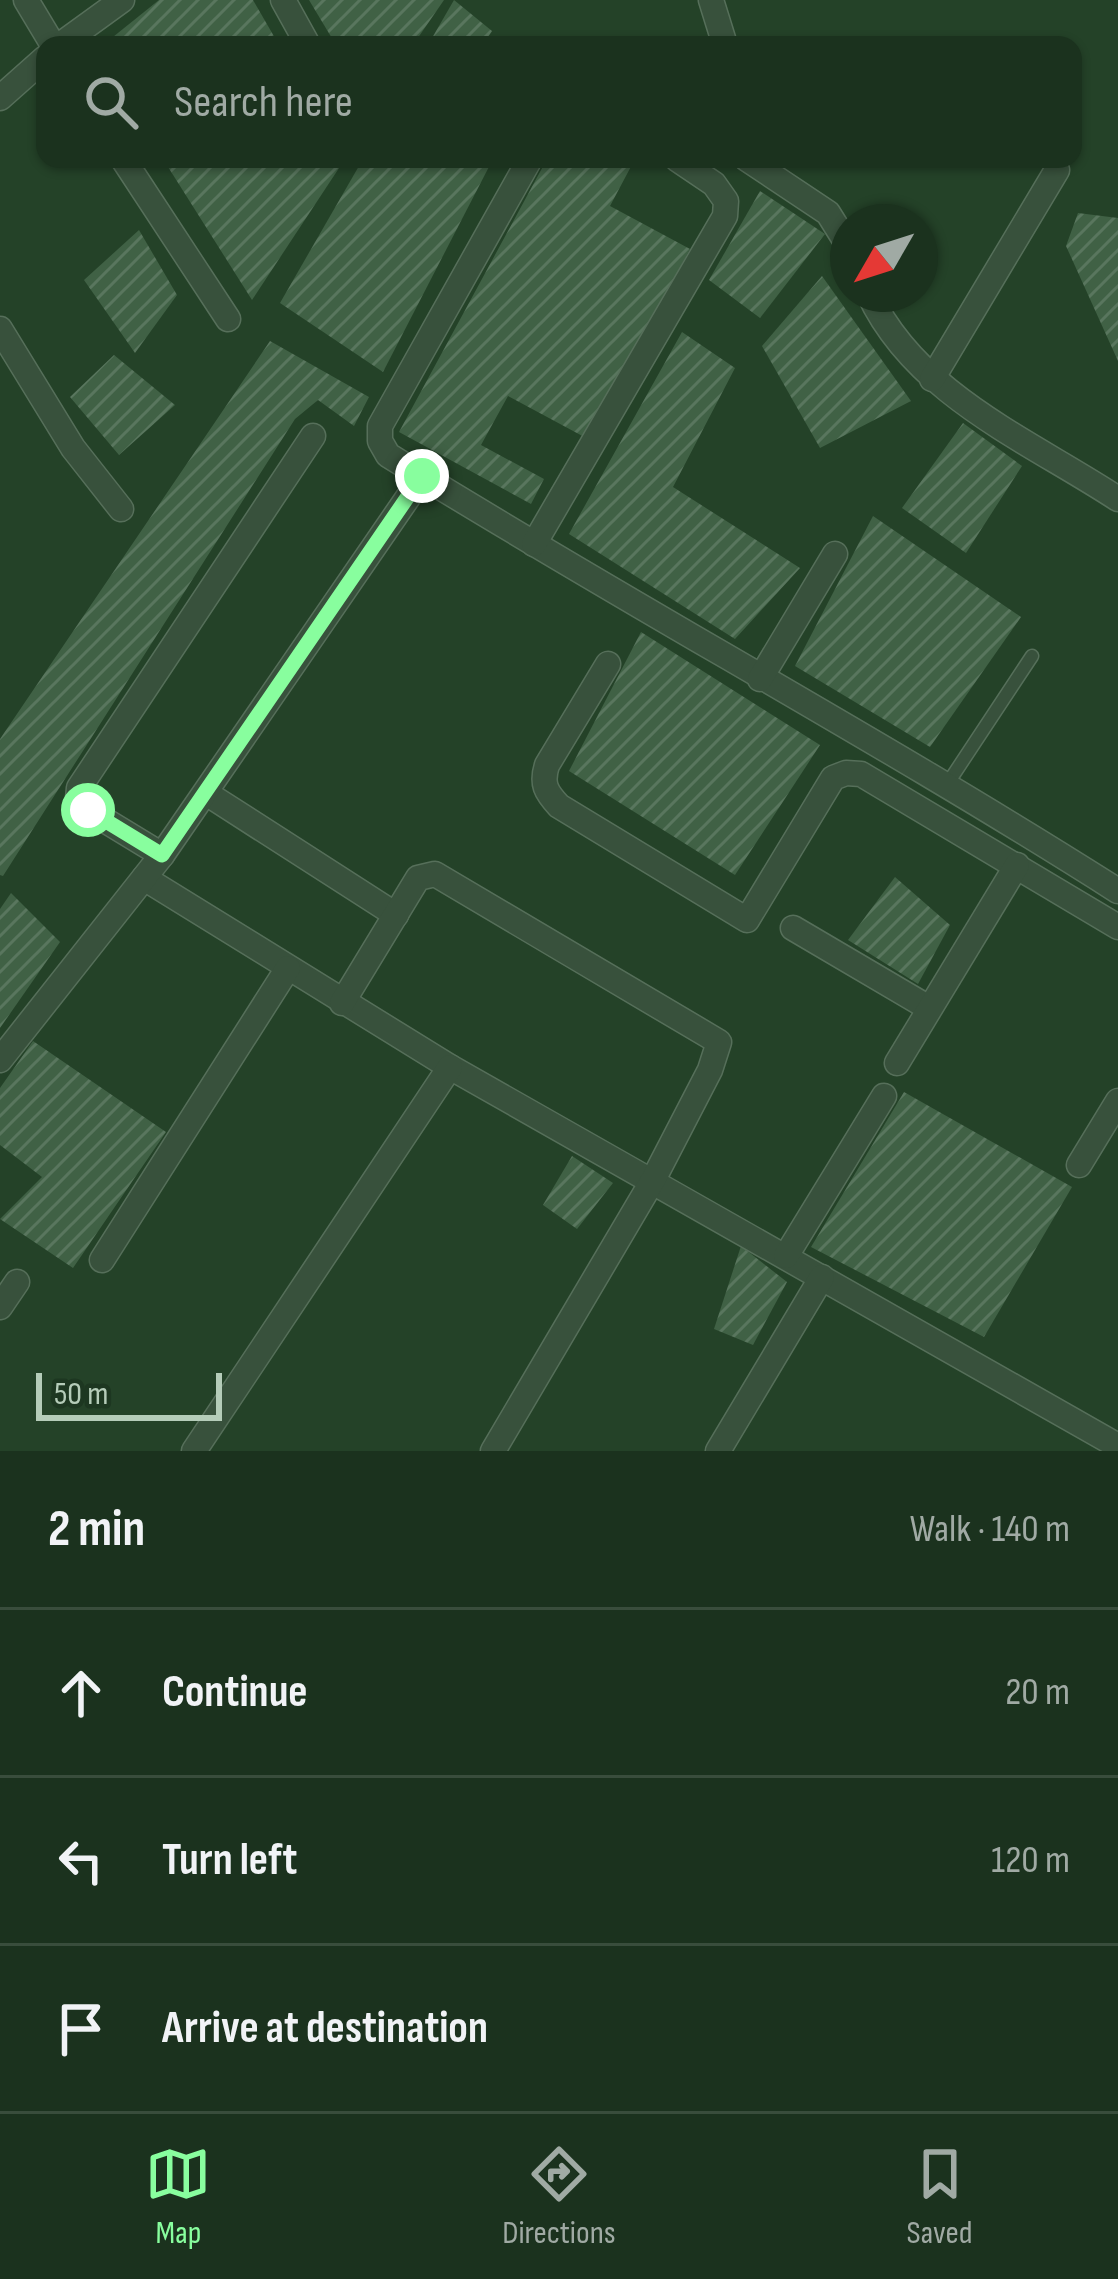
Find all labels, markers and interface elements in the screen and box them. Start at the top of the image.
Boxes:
search box [36,36,1082,168]
icon: search [78,69,144,135]
text: Search here [174,75,353,130]
north arrow [830,204,938,312]
route end [395,449,449,503]
route start [61,783,115,837]
scale bar [36,1367,222,1420]
text: 50 m [54,1374,108,1414]
text: 2 min [48,1499,145,1560]
text: Walk · 140 m [910,1506,1070,1553]
icon: ahead [48,1660,114,1726]
text: Continue [162,1665,308,1720]
text: 20 m [1005,1669,1070,1716]
icon: left [48,1828,114,1894]
text: Turn left [162,1833,297,1888]
text: 120 m [991,1837,1070,1884]
icon: arrive [48,1996,114,2062]
text: Arrive at destination [162,2001,488,2056]
tab: Map [145,2141,211,2253]
tab: Directions [502,2141,616,2253]
tab: Saved [906,2141,973,2253]

